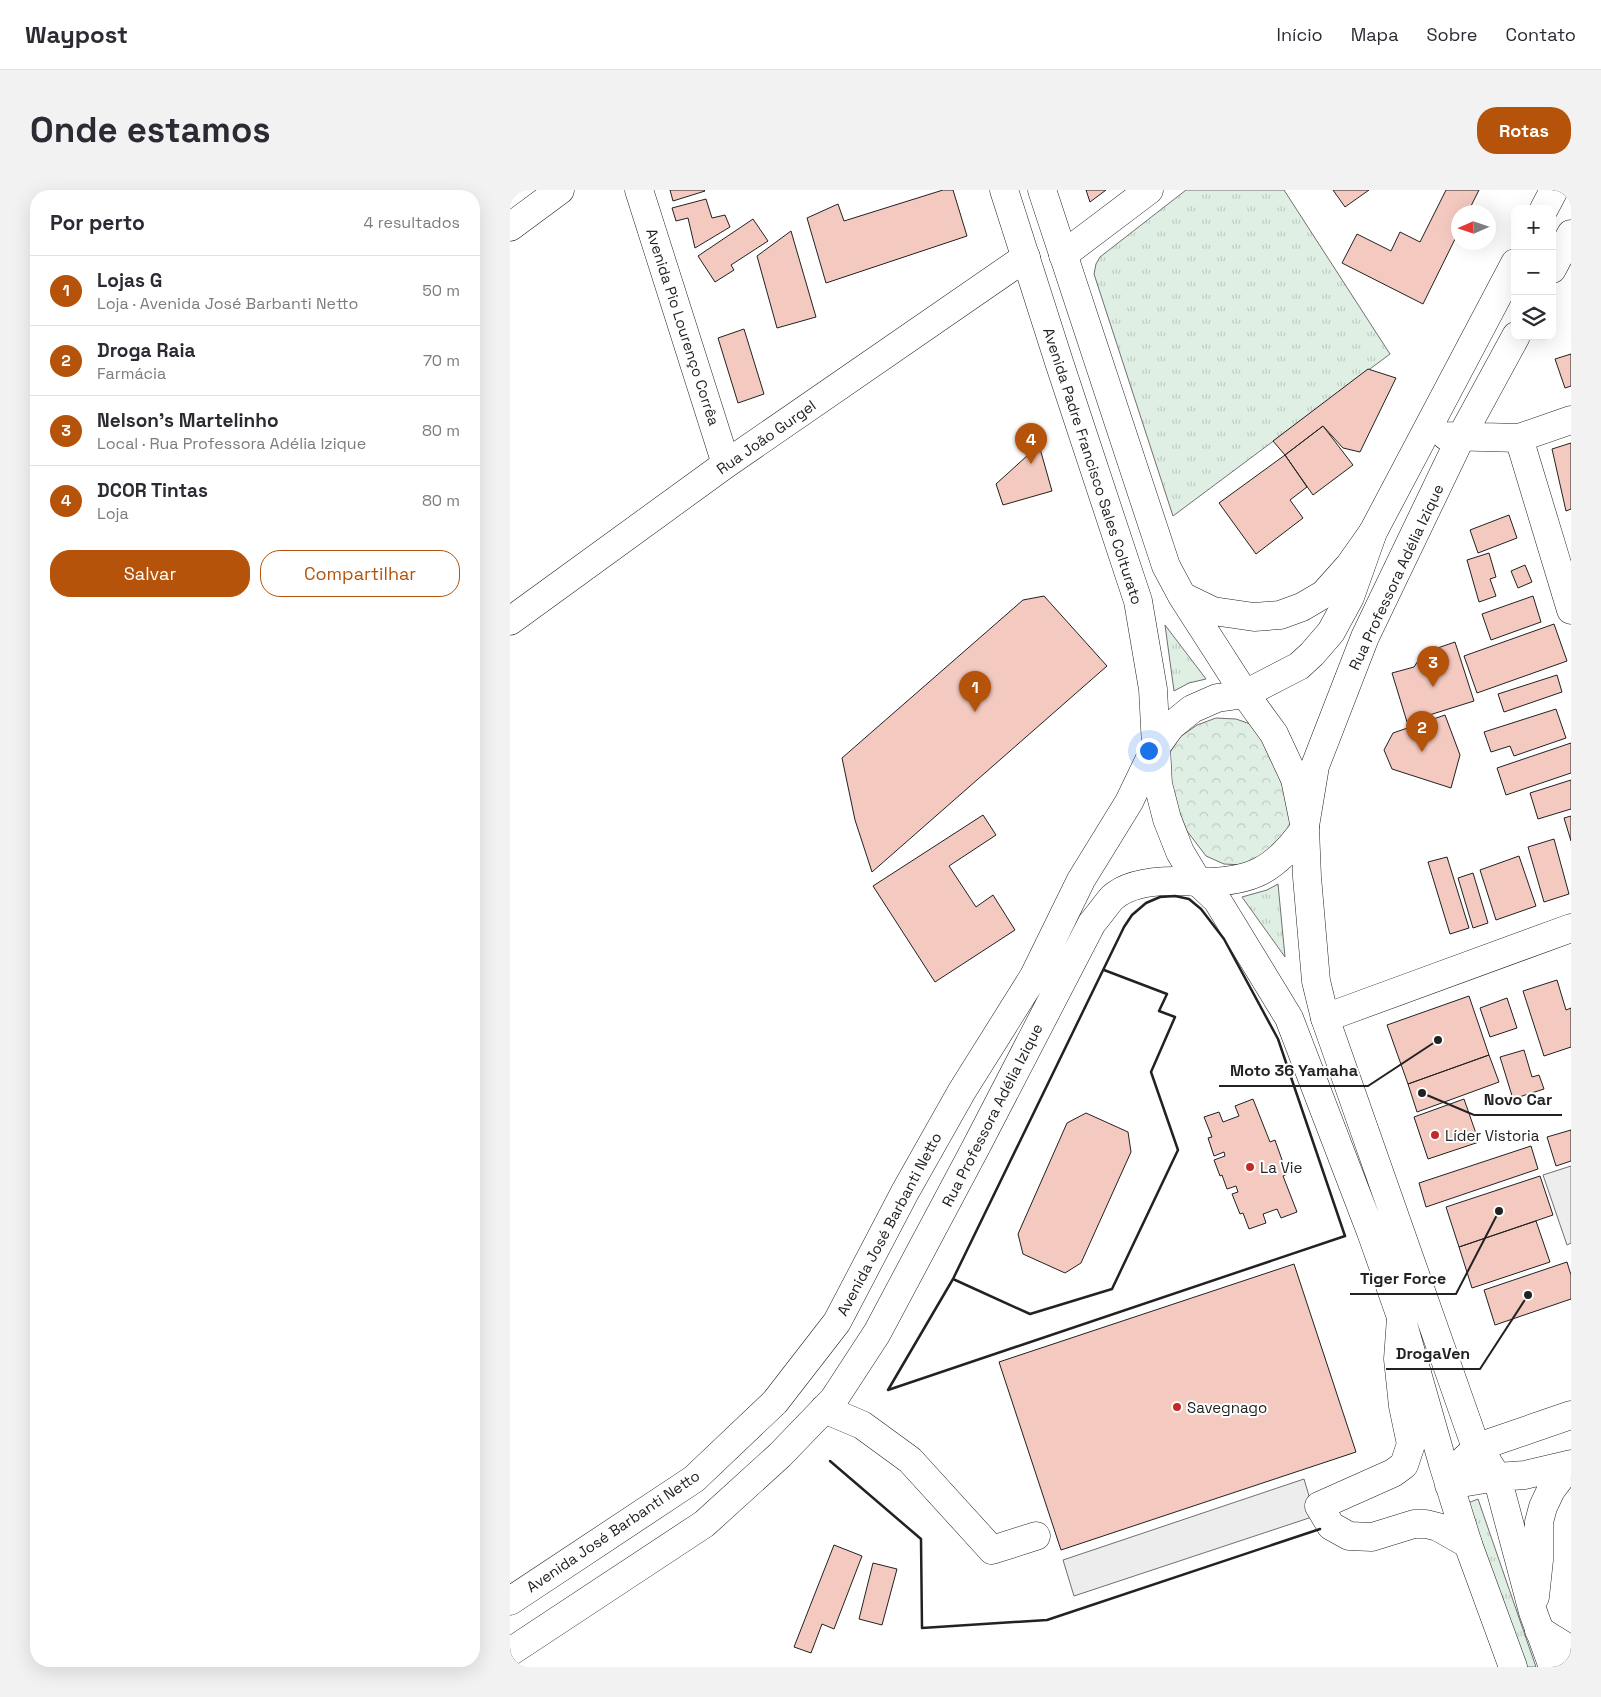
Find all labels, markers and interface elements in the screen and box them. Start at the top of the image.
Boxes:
text: Waypost [25,19,128,50]
text: Início [1277,23,1323,46]
text: Mapa [1351,23,1399,46]
text: Sobre [1427,23,1477,46]
text: Contato [1505,23,1576,46]
button: Rotas [1477,107,1571,154]
text: Onde estamos [30,108,271,152]
north arrow [1451,205,1496,250]
map controls [1511,205,1556,340]
button: + [1511,205,1556,250]
text: Por perto [50,209,145,236]
text: 4 resultados [364,212,460,233]
street label: Avenida Pio Lourenço Corrêa [642,226,724,428]
button: − [1511,250,1556,295]
text: Lojas G [97,268,162,293]
text: 1 [62,280,70,301]
text: 50 m [422,280,460,301]
text: Loja · Avenida José Barbanti Netto [97,293,358,314]
button: layers [1511,295,1556,340]
street label: Avenida Padre Francisco Sales Colturato [1039,325,1147,607]
text: Droga Raia [97,338,195,363]
text: 2 [61,350,71,371]
text: 70 m [423,350,460,371]
text: Farmácia [97,363,166,384]
street label: Rua João Gurgel [713,396,819,478]
text: Nelson's Martelinho [97,408,279,433]
text: 3 [61,420,71,441]
text: 80 m [422,420,460,441]
pin: 4 [1015,423,1047,464]
text: Local · Rua Professora Adélia Izique [97,433,366,454]
text: DCOR Tintas [97,478,208,503]
street label: Rua Professora Adélia Izique [1344,481,1448,673]
text: 4 [61,490,71,511]
text: 80 m [422,490,460,511]
text: Loja [97,503,129,524]
button: Salvar [50,550,250,597]
button: Compartilhar [260,550,460,597]
pin: 3 [1417,646,1449,687]
pin: 1 [959,671,991,712]
pin: 2 [1406,711,1438,752]
your location [1136,738,1162,764]
street label: Rua Professora Adélia Izique [937,1020,1047,1210]
callout: Moto 36 Yamaha [1219,1055,1368,1086]
text: Moto 36 Yamaha [1230,1060,1358,1081]
callout: Novo Car [1474,1084,1562,1115]
text: Novo Car [1484,1089,1552,1110]
place label: Líder Vistoria [1445,1126,1540,1145]
street label: Avenida José Barbanti Netto [832,1129,946,1319]
marker: Líder Vistoria [1429,1129,1441,1141]
place label: La Vie [1260,1158,1302,1177]
marker: La Vie [1244,1161,1256,1173]
callout: Tiger Force [1350,1263,1456,1294]
text: Tiger Force [1360,1268,1446,1289]
callout: DrogaVen [1386,1338,1480,1369]
text: DrogaVen [1396,1343,1470,1364]
place label: Savegnago [1187,1398,1267,1417]
marker: Savegnago [1171,1401,1183,1413]
street label: Avenida José Barbanti Netto [523,1466,703,1596]

